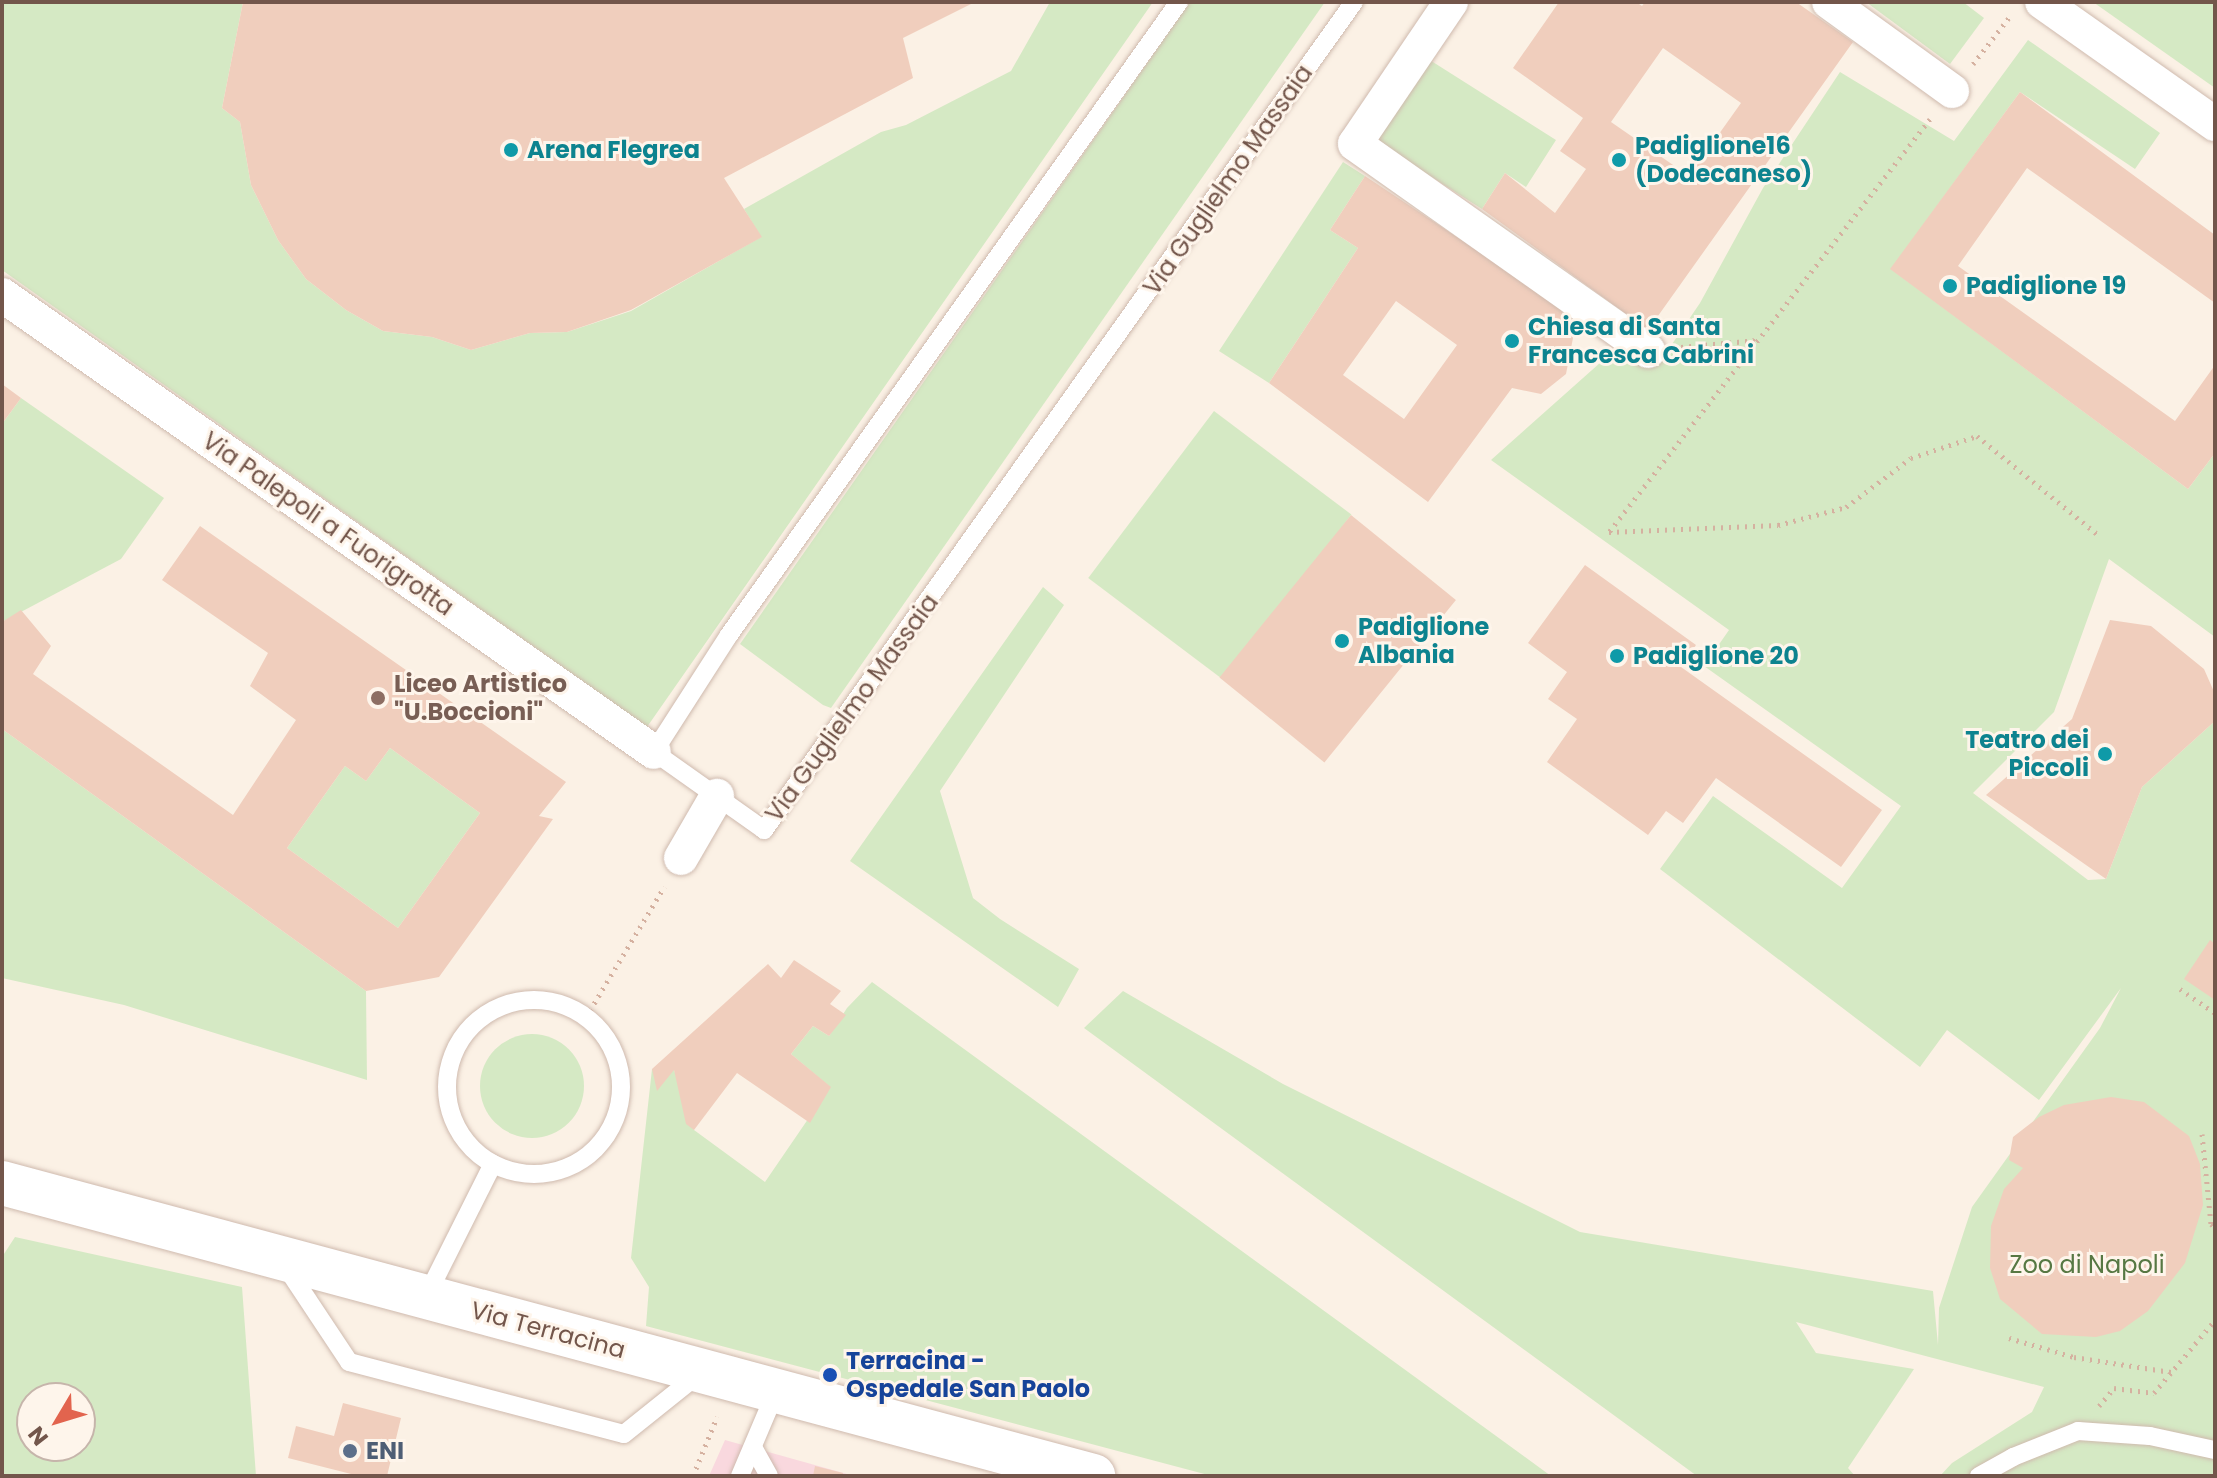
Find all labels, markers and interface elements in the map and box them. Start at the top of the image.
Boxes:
street label: Via Guglielmo Massaia [1138,59,1318,301]
place label: Padiglione16 (Dodecaneso) [1635,132,1812,188]
place label: Arena Flegrea [527,136,700,164]
marker: Arena Flegrea [502,141,520,159]
marker: Padiglione16 (Dodecaneso) [1610,151,1628,169]
place label: Padiglione 19 [1966,272,2126,300]
marker: Padiglione 19 [1941,277,1959,295]
place label: Chiesa di Santa Francesca Cabrini [1528,313,1754,369]
marker: Chiesa di Santa Francesca Cabrini [1503,332,1521,350]
street label: Via Palepoli a Fuorigrotta [197,426,459,622]
street label: Via Guglielmo Massaia [760,589,944,827]
place label: Padiglione Albania [1358,613,1489,669]
marker: Padiglione Albania [1333,632,1351,650]
place label: Padiglione 20 [1633,642,1799,670]
marker: Padiglione 20 [1608,647,1626,665]
place label: Liceo Artistico "U.Boccioni" [394,670,567,726]
marker: Liceo Artistico "U.Boccioni" [369,689,387,707]
place label: Teatro dei Piccoli [1965,726,2089,782]
marker: Teatro dei Piccoli [2096,745,2114,763]
park label: Zoo di Napoli [2009,1251,2165,1279]
street label: Via Terracina [468,1296,628,1364]
place label: Terracina - Ospedale San Paolo [846,1347,1090,1403]
marker: Terracina - Ospedale San Paolo [821,1366,839,1384]
north arrow [16,1382,96,1462]
text: N [21,1420,56,1452]
place label: ENI [366,1437,404,1465]
marker: ENI [341,1442,359,1460]

